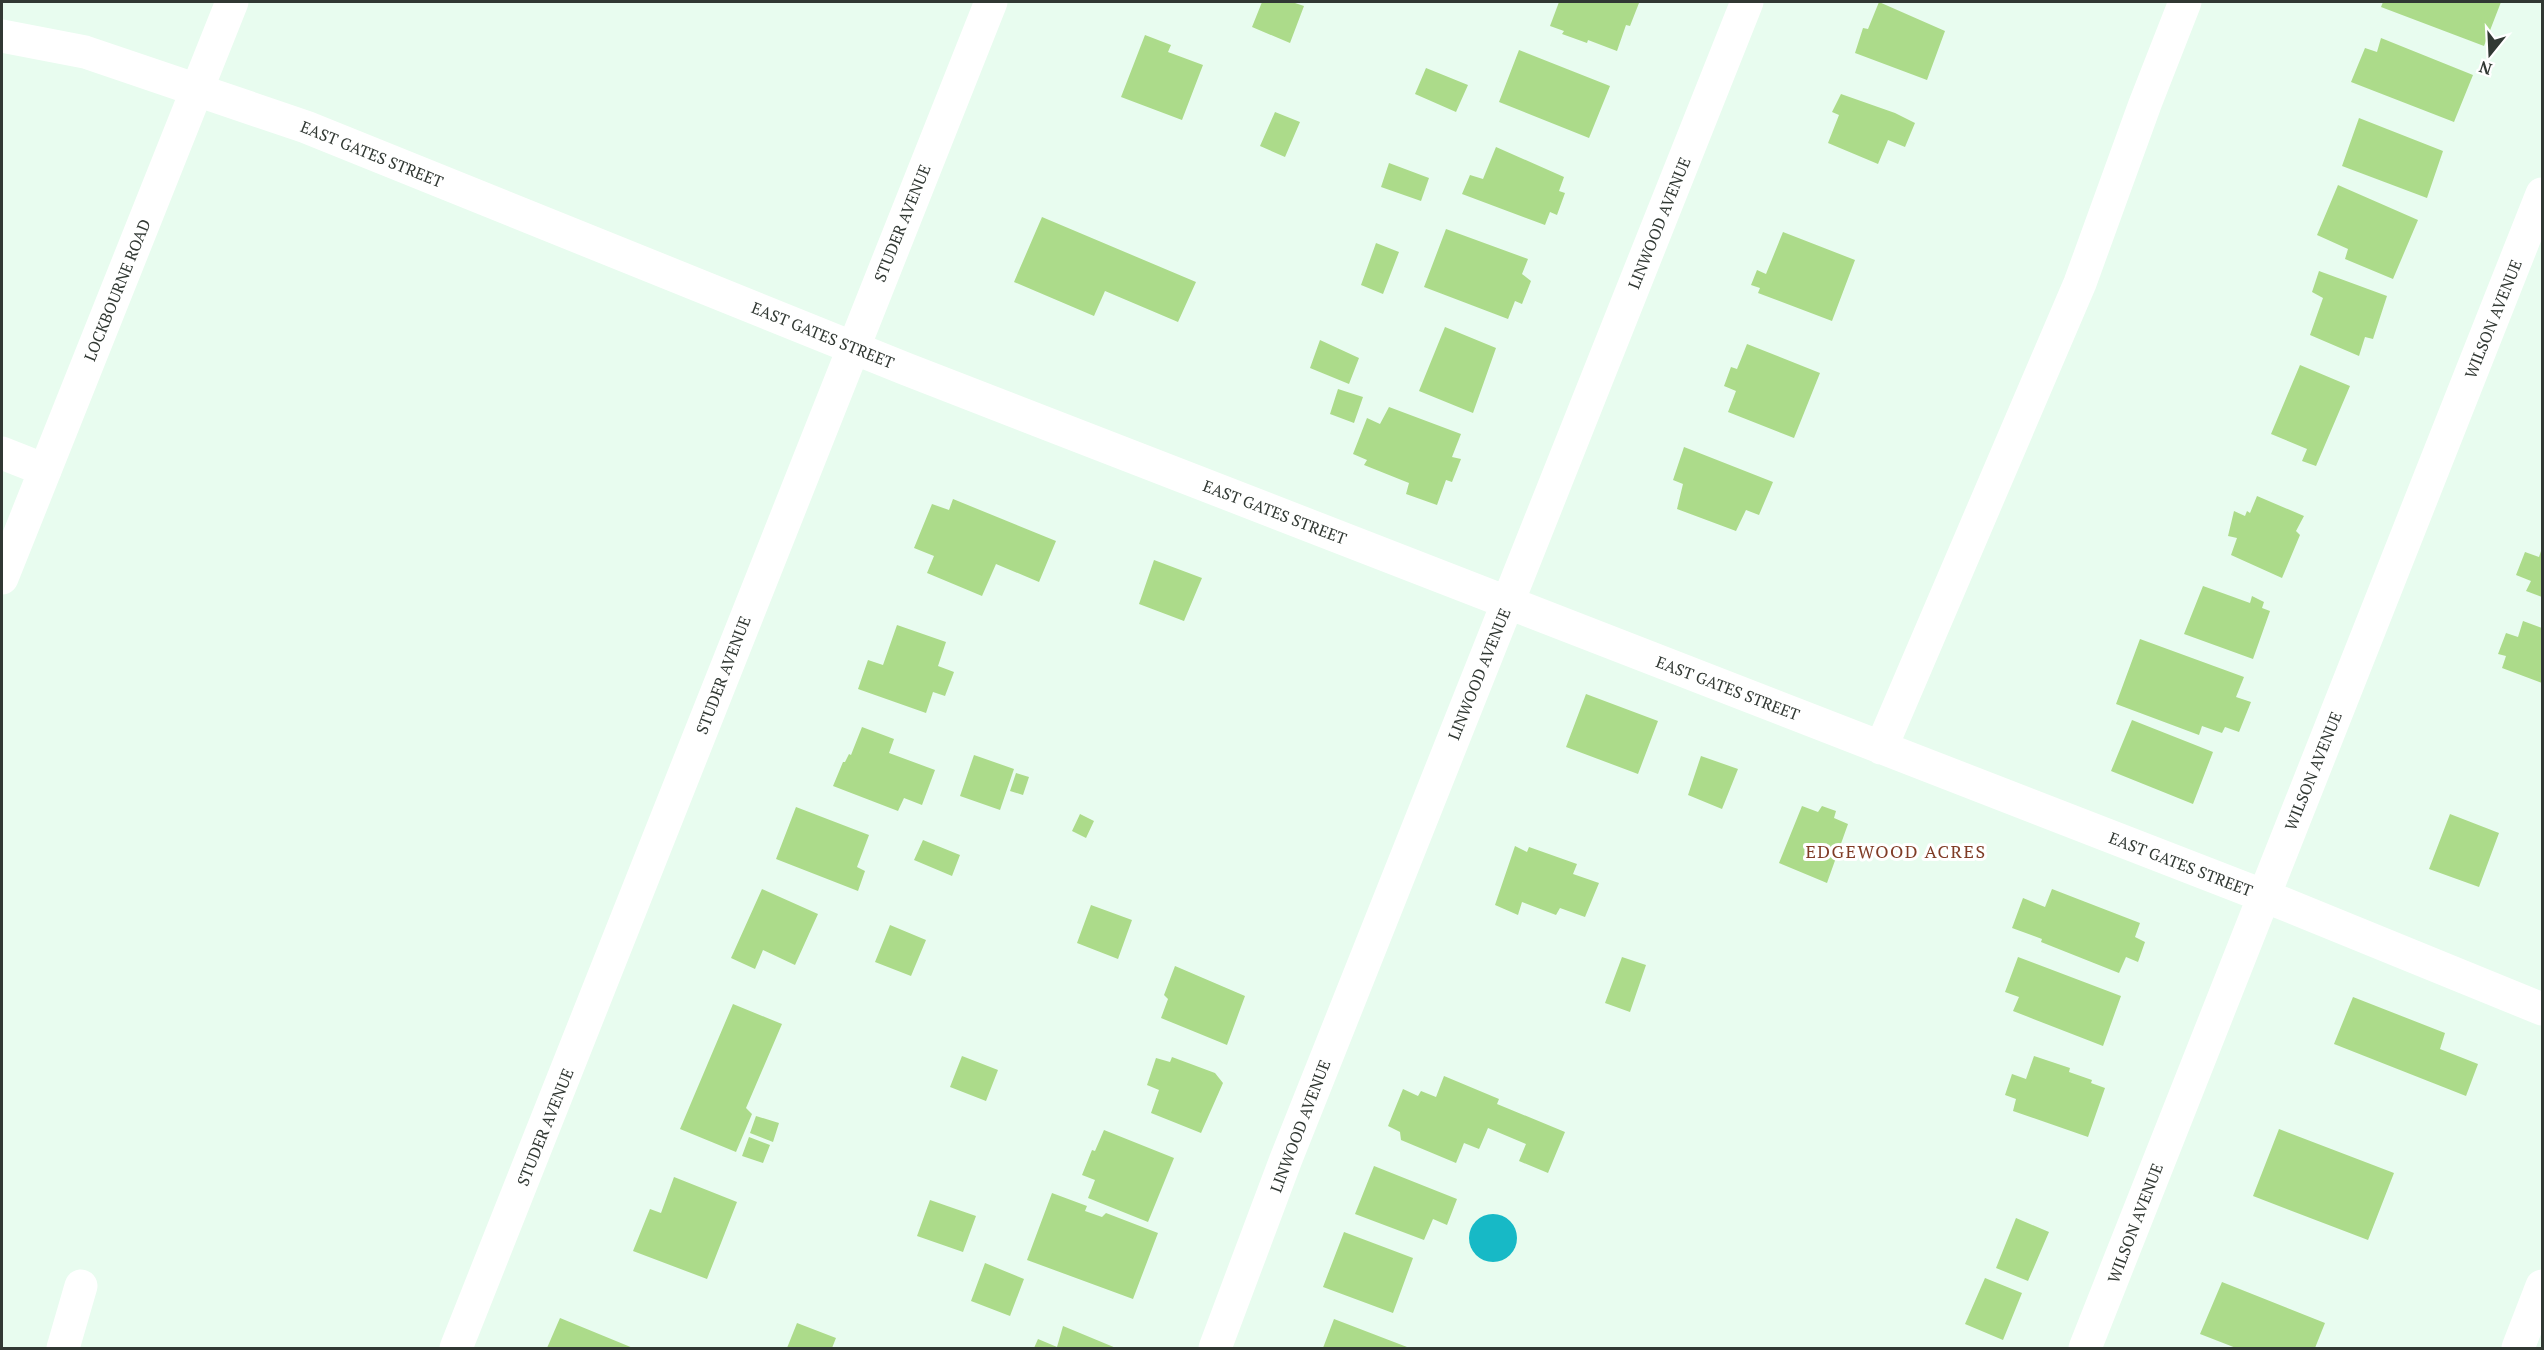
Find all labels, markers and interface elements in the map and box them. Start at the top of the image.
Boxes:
north arrow [2460,24,2520,84]
text: N [2476,56,2495,81]
street label: EAST GATES STREET [297,115,447,193]
street label: LINWOOD AVENUE [1622,154,1696,292]
street label: STUDER AVENUE [868,161,936,285]
street label: LOCKBOURNE ROAD [78,216,156,364]
street label: WILSON AVENUE [2459,256,2527,382]
street label: EAST GATES STREET [748,296,898,374]
street label: EAST GATES STREET [1200,474,1350,550]
street label: LINWOOD AVENUE [1442,605,1516,743]
street label: STUDER AVENUE [690,613,756,737]
street label: EAST GATES STREET [1653,650,1803,726]
street label: WILSON AVENUE [2279,708,2347,834]
street label: EAST GATES STREET [2106,826,2256,902]
district label: EDGEWOOD ACRES [1805,839,1987,863]
street label: LINWOOD AVENUE [1265,1056,1335,1196]
street label: STUDER AVENUE [511,1065,579,1189]
street label: WILSON AVENUE [2102,1160,2168,1286]

